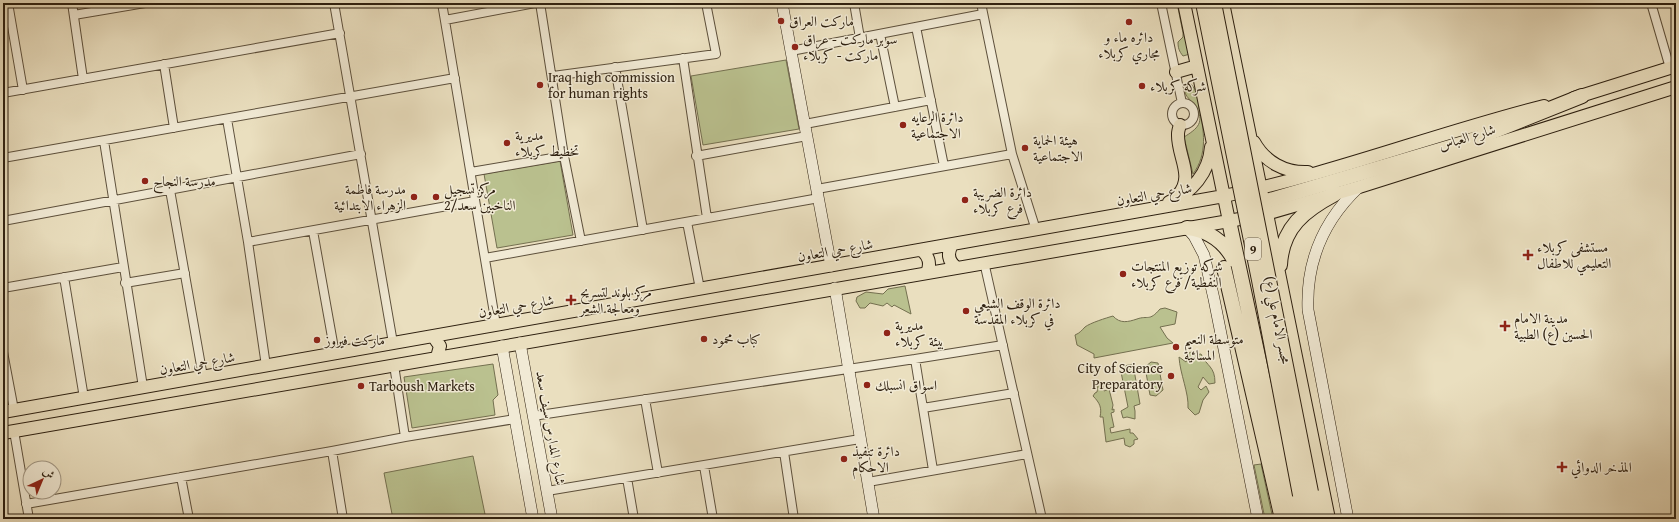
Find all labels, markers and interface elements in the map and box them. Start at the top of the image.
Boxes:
place label: ماركت العراق [789,11,854,31]
marker: ماركت العراق [776,16,786,26]
marker: دائره ماء و مجاري كربلاء [1124,17,1134,27]
place label: دائره ماء و مجاري كربلاء [1098,27,1160,65]
place label: سوبر ماركت - عراق ماركت - كربلاء [803,29,897,65]
marker: سوبر ماركت - عراق ماركت - كربلاء [790,42,800,52]
place label: Iraq high commission for human rights [548,67,675,103]
place label: شركة كربلاء [1150,76,1206,96]
marker: Iraq high commission for human rights [535,80,545,90]
marker: شركة كربلاء [1137,81,1147,91]
place label: دائرة الرعايه الاجتماعية [911,107,964,143]
street label: شارع العباس [1436,119,1499,157]
marker: دائرة الرعايه الاجتماعية [898,120,908,130]
place label: مديرية تخطيط كربلاء [515,125,579,161]
place label: هيئة الحماية الاجتماعية [1033,130,1083,166]
marker: مديرية تخطيط كربلاء [502,138,512,148]
marker: هيئة الحماية الاجتماعية [1020,143,1030,153]
place label: مدرسة النجاح [153,171,216,194]
marker: مدرسة النجاح [140,176,150,186]
street label: شارع حي التعاون [1115,177,1194,212]
place label: مدرسة فاطمة الزهراء الابتدائية [334,179,406,215]
place label: مركز تسجيل الناخبين سعد/2 [444,179,515,215]
place label: دائرة الضريبة فرع كربلاء [973,182,1032,220]
marker: مدرسة فاطمة الزهراء الابتدائية [409,192,419,202]
marker: مركز تسجيل الناخبين سعد/2 [431,192,441,202]
marker: دائرة الضريبة فرع كربلاء [960,195,970,205]
street label: شارع حي التعاون [796,233,875,268]
place label: مستشفى كربلاء التعليمي للاطفال [1537,237,1611,276]
road number: 9 [1245,238,1261,260]
marker: مستشفى كربلاء التعليمي للاطفال [1522,249,1534,261]
place label: شركه توزيع المنتجات النفطية/ فرع كربلاء [1131,256,1223,294]
marker: شركه توزيع المنتجات النفطية/ فرع كربلاء [1118,269,1128,279]
street label: مجسر الامام علي (ع) [1257,274,1296,367]
place label: مركز بلوند لتسريح ومعالجة الشعر [578,282,652,318]
street label: شارع حي التعاون [477,289,556,324]
place label: دائرة الوقف الشيعي في كربلاء المقدسة [974,293,1061,331]
marker: مركز بلوند لتسريح ومعالجة الشعر [565,294,577,306]
marker: دائرة الوقف الشيعي في كربلاء المقدسة [961,306,971,316]
place label: مدينة الامام الحسين (ع) الطبية [1514,308,1593,346]
place label: مديرية بيئة كربلاء [895,315,944,351]
marker: مدينة الامام الحسين (ع) الطبية [1499,320,1511,332]
marker: مديرية بيئة كربلاء [882,328,892,338]
place label: كباب محمود [712,329,761,349]
place label: متوسطة النعيم المسائية [1184,329,1244,365]
place label: ماركت فيروز [323,330,385,350]
marker: كباب محمود [699,334,709,344]
marker: ماركت فيروز [312,335,322,345]
marker: متوسطة النعيم المسائية [1171,342,1181,352]
street label: شارع حي التعاون [158,346,237,381]
place label: City of Science Preparatory [1078,358,1163,394]
street label: شارع المدارس سيف سعد [529,369,571,487]
marker: City of Science Preparatory [1166,371,1176,381]
place label: اسواق انسبلك [875,375,937,395]
place label: Tarboush Markets [369,376,475,396]
marker: اسواق انسبلك [862,380,872,390]
marker: Tarboush Markets [356,381,366,391]
place label: دائرة تنفيذ الاحكام [852,441,900,480]
marker: دائرة تنفيذ الاحكام [839,454,849,464]
place label: المذخر الدوائي [1571,457,1632,479]
north arrow [22,460,62,500]
marker: المذخر الدوائي [1556,461,1568,473]
text: ش [39,463,58,482]

